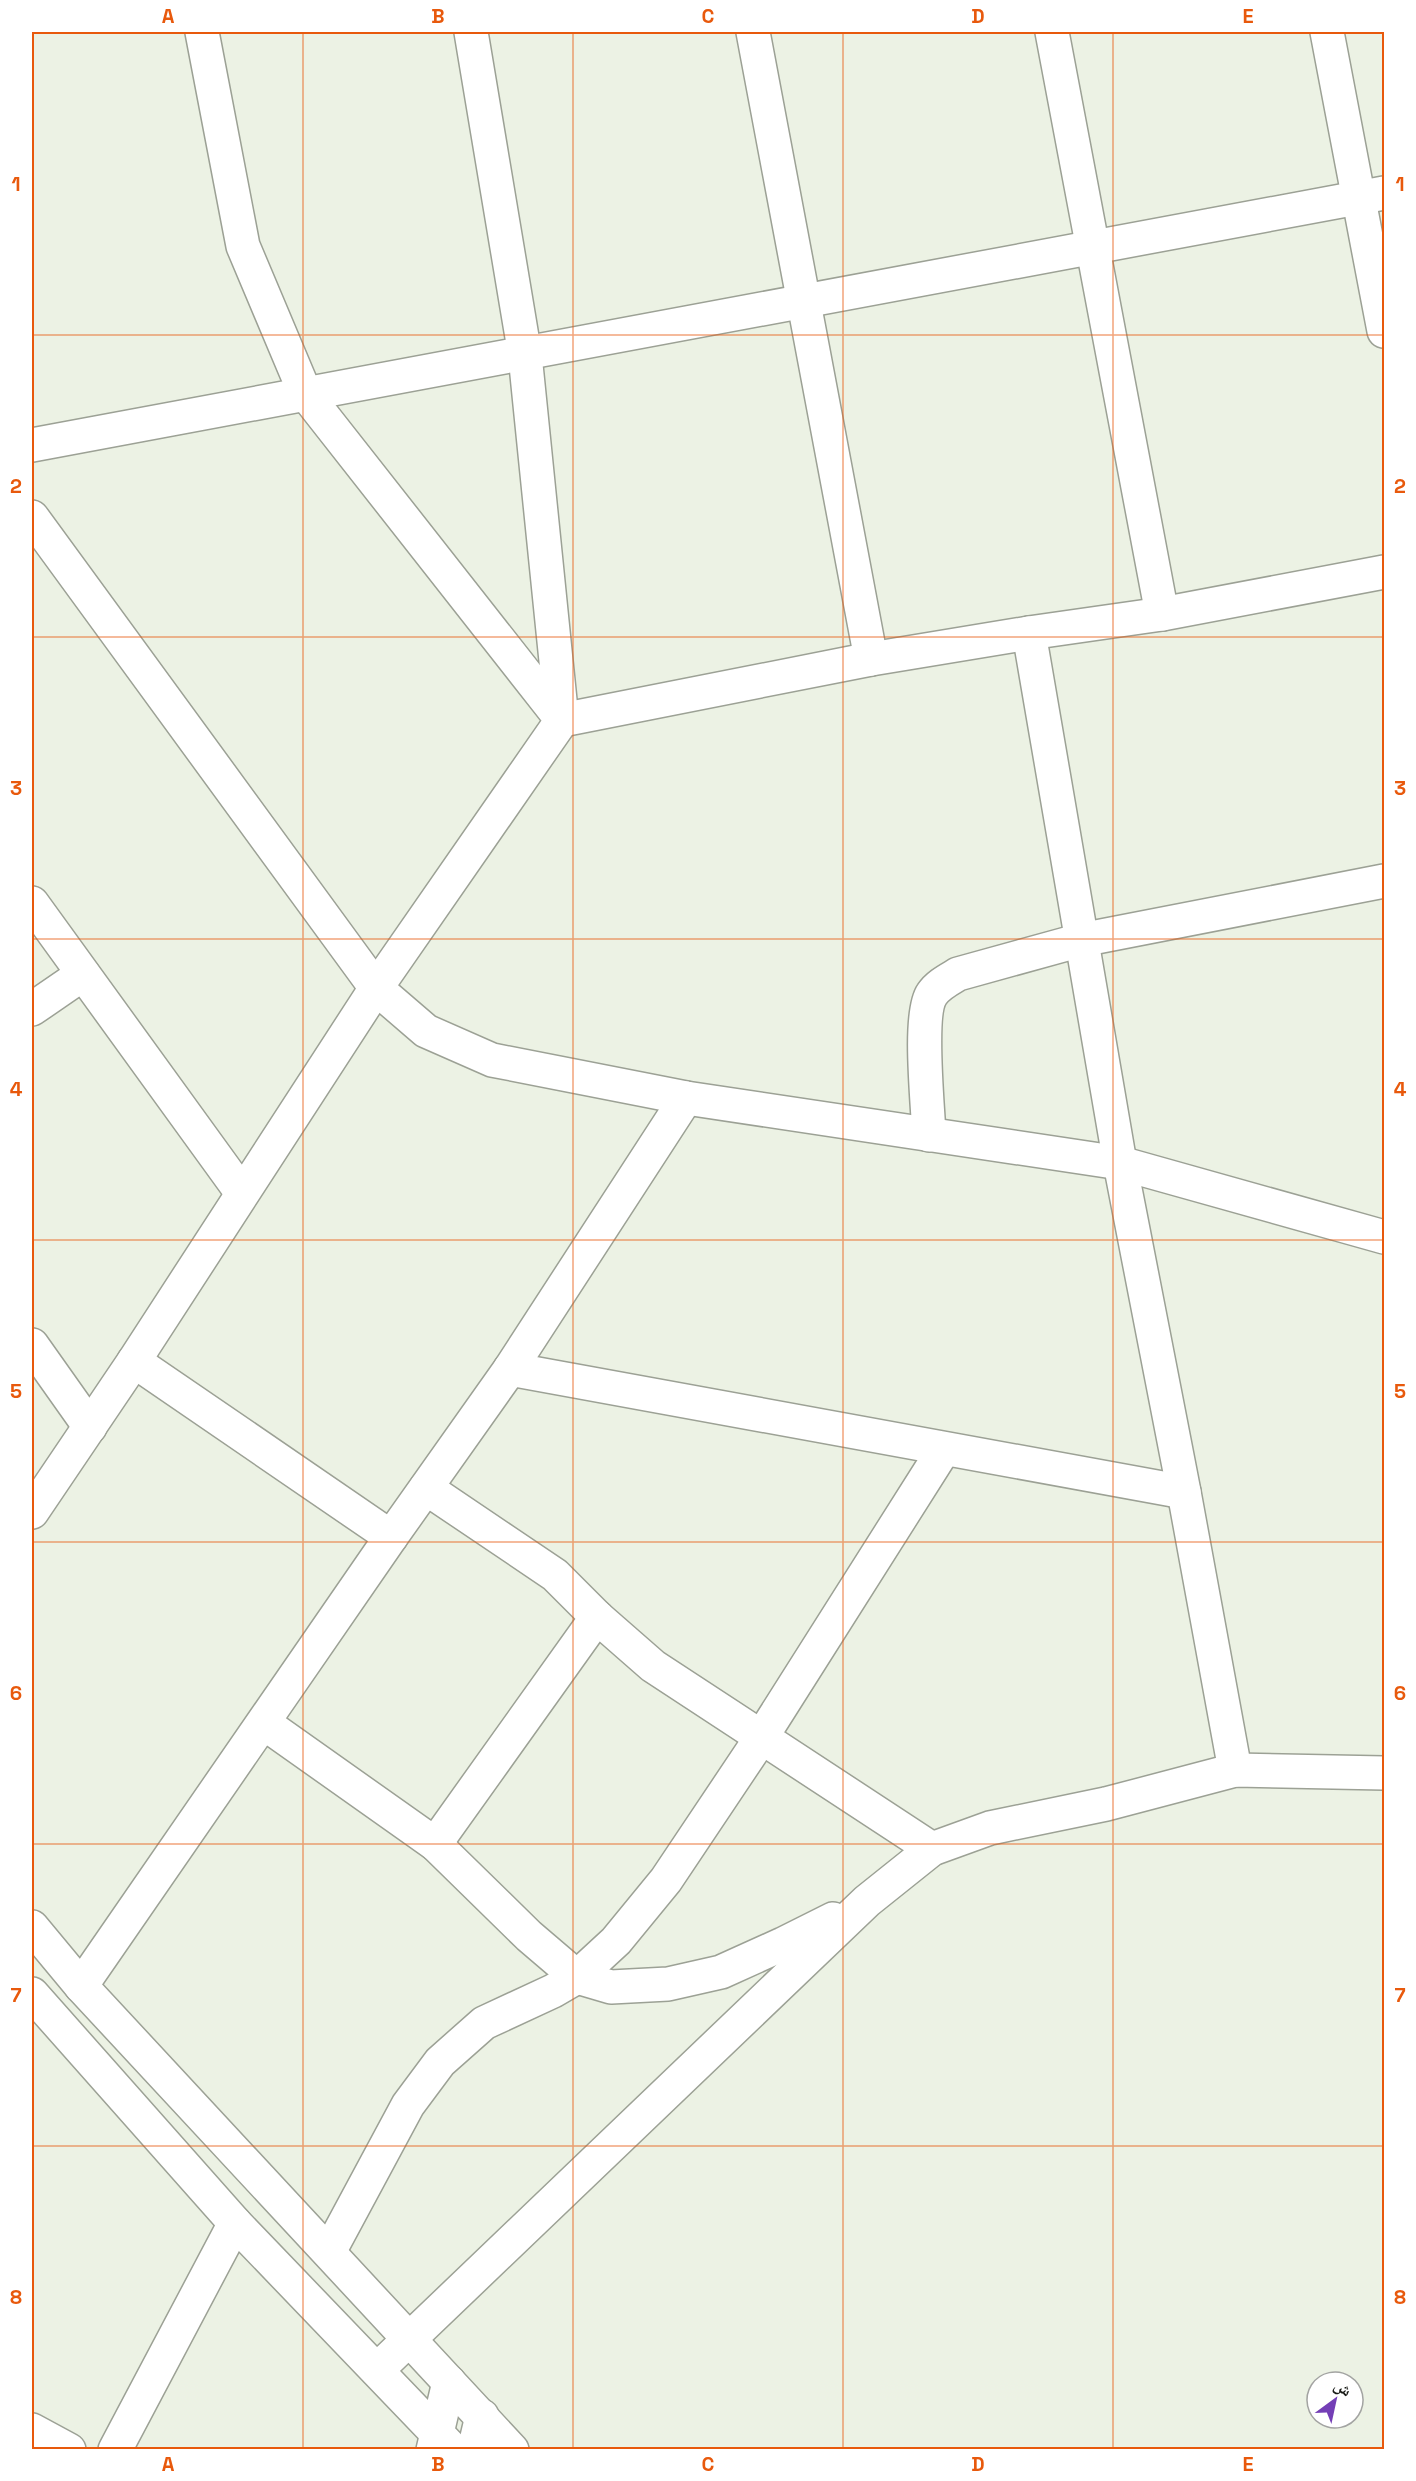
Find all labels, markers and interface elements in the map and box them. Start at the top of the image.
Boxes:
text: A [162,3,175,29]
text: B [431,3,445,29]
text: C [702,3,715,29]
text: D [971,3,985,29]
text: E [1242,3,1254,29]
text: 1 [11,171,21,197]
text: 1 [1395,171,1405,197]
text: 2 [10,473,22,499]
text: 2 [1394,473,1406,499]
text: 3 [10,775,22,801]
text: 3 [1394,775,1406,801]
text: 4 [10,1076,23,1102]
text: 4 [1394,1076,1407,1102]
text: 5 [10,1378,22,1404]
text: 5 [1394,1378,1406,1404]
text: 6 [10,1680,22,1706]
text: 6 [1394,1680,1406,1706]
text: 7 [10,1982,22,2008]
text: 7 [1394,1982,1406,2008]
text: 8 [10,2284,22,2310]
text: 8 [1394,2284,1406,2310]
north arrow [1305,2370,1365,2430]
text: ش [1330,2374,1356,2401]
text: A [162,2451,175,2477]
text: B [431,2451,445,2477]
text: C [702,2451,715,2477]
text: D [971,2451,985,2477]
text: E [1242,2451,1254,2477]

